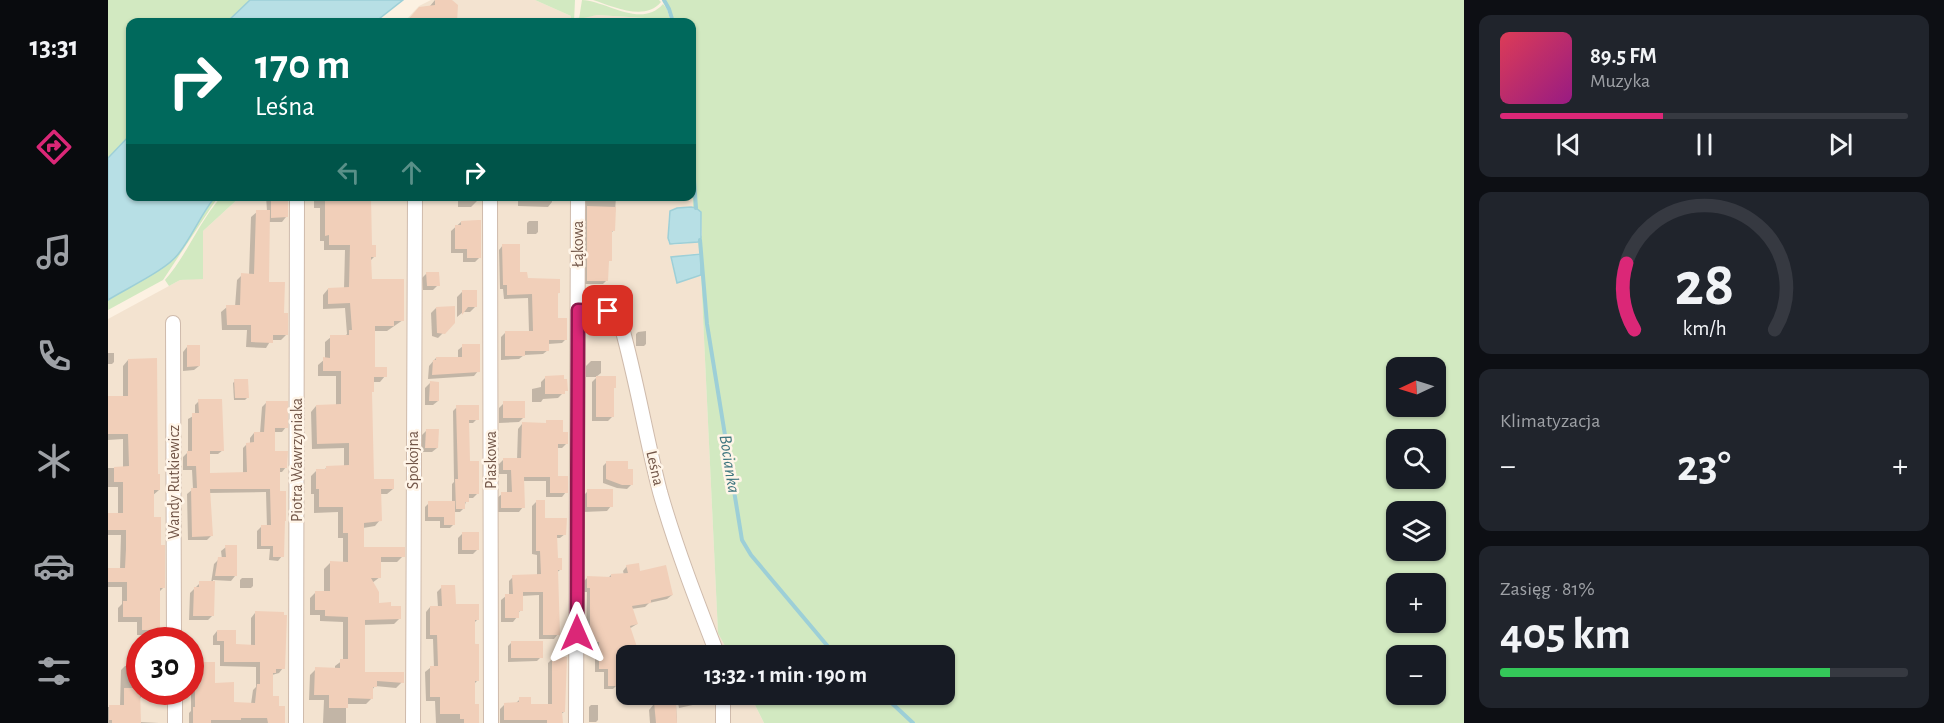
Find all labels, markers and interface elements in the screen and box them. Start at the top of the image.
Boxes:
text: 13:31 [30,33,78,60]
icon: right [156,42,234,120]
text: 170 m [255,44,350,86]
text: 89.5 FM [1590,45,1657,67]
text: Muzyka [1590,71,1650,91]
text: Leśna [255,93,315,120]
icon: directions [33,126,75,168]
icon: previous [1552,128,1585,161]
icon: pause [1688,128,1721,161]
icon: next [1824,128,1857,161]
icon: left [332,156,365,189]
icon: ahead [395,156,428,189]
icon: right [458,156,491,189]
street label: Łąkowa [570,221,586,267]
icon: music [33,231,75,273]
text: 28 [1674,254,1734,316]
pin [582,285,633,336]
icon: arrive [591,294,624,327]
text: km/h [1682,318,1726,339]
icon: phone [33,335,75,377]
north arrow [1386,357,1446,417]
map controls [1386,357,1446,705]
street label: Piotra Wawrzyniaka [289,398,306,522]
text: Klimatyzacja [1500,411,1601,431]
street label: Wandy Rutkiewicz [166,424,183,539]
button: search [1386,429,1446,489]
street label: Spokojna [405,431,422,489]
street label: Piaskowa [483,431,499,489]
water label: Bocianka [716,434,743,495]
icon: climate [33,440,75,482]
text: 23° [1677,444,1731,489]
street label: Leśna [643,449,667,487]
text: − [1500,450,1516,483]
text: + [1892,450,1908,483]
button: layers [1386,501,1446,561]
icon: car [33,545,75,587]
button: + [1386,573,1446,633]
text: Zasięg · 81% [1500,579,1595,599]
position arrow [545,601,609,665]
text: 405 km [1500,612,1631,657]
speed limit sign: 30 [126,627,204,705]
button: − [1386,645,1446,705]
icon: filters [33,650,75,692]
text: 13:32 · 1 min · 190 m [704,664,867,686]

